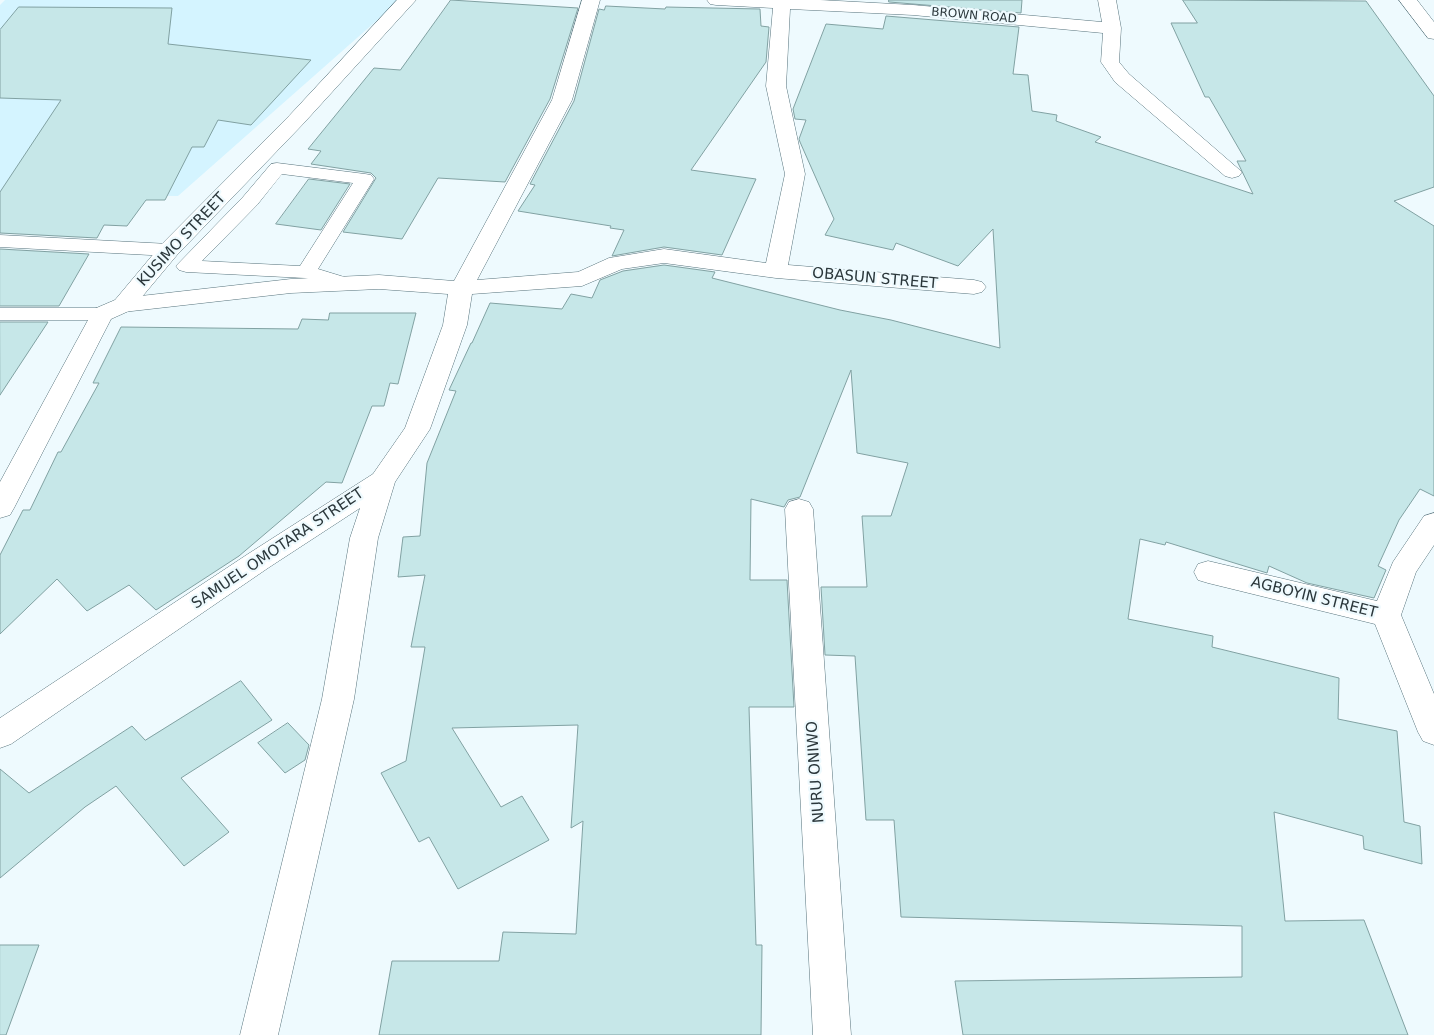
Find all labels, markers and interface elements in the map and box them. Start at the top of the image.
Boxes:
street label: BROWN ROAD [931,5,1017,27]
street label: KUSIMO STREET [134,190,230,290]
street label: OBASUN STREET [811,265,939,293]
street label: SAMUEL OMOTARA STREET [189,485,367,613]
street label: AGBOYIN STREET [1249,574,1379,622]
street label: NURU ONIWO [803,720,829,824]

